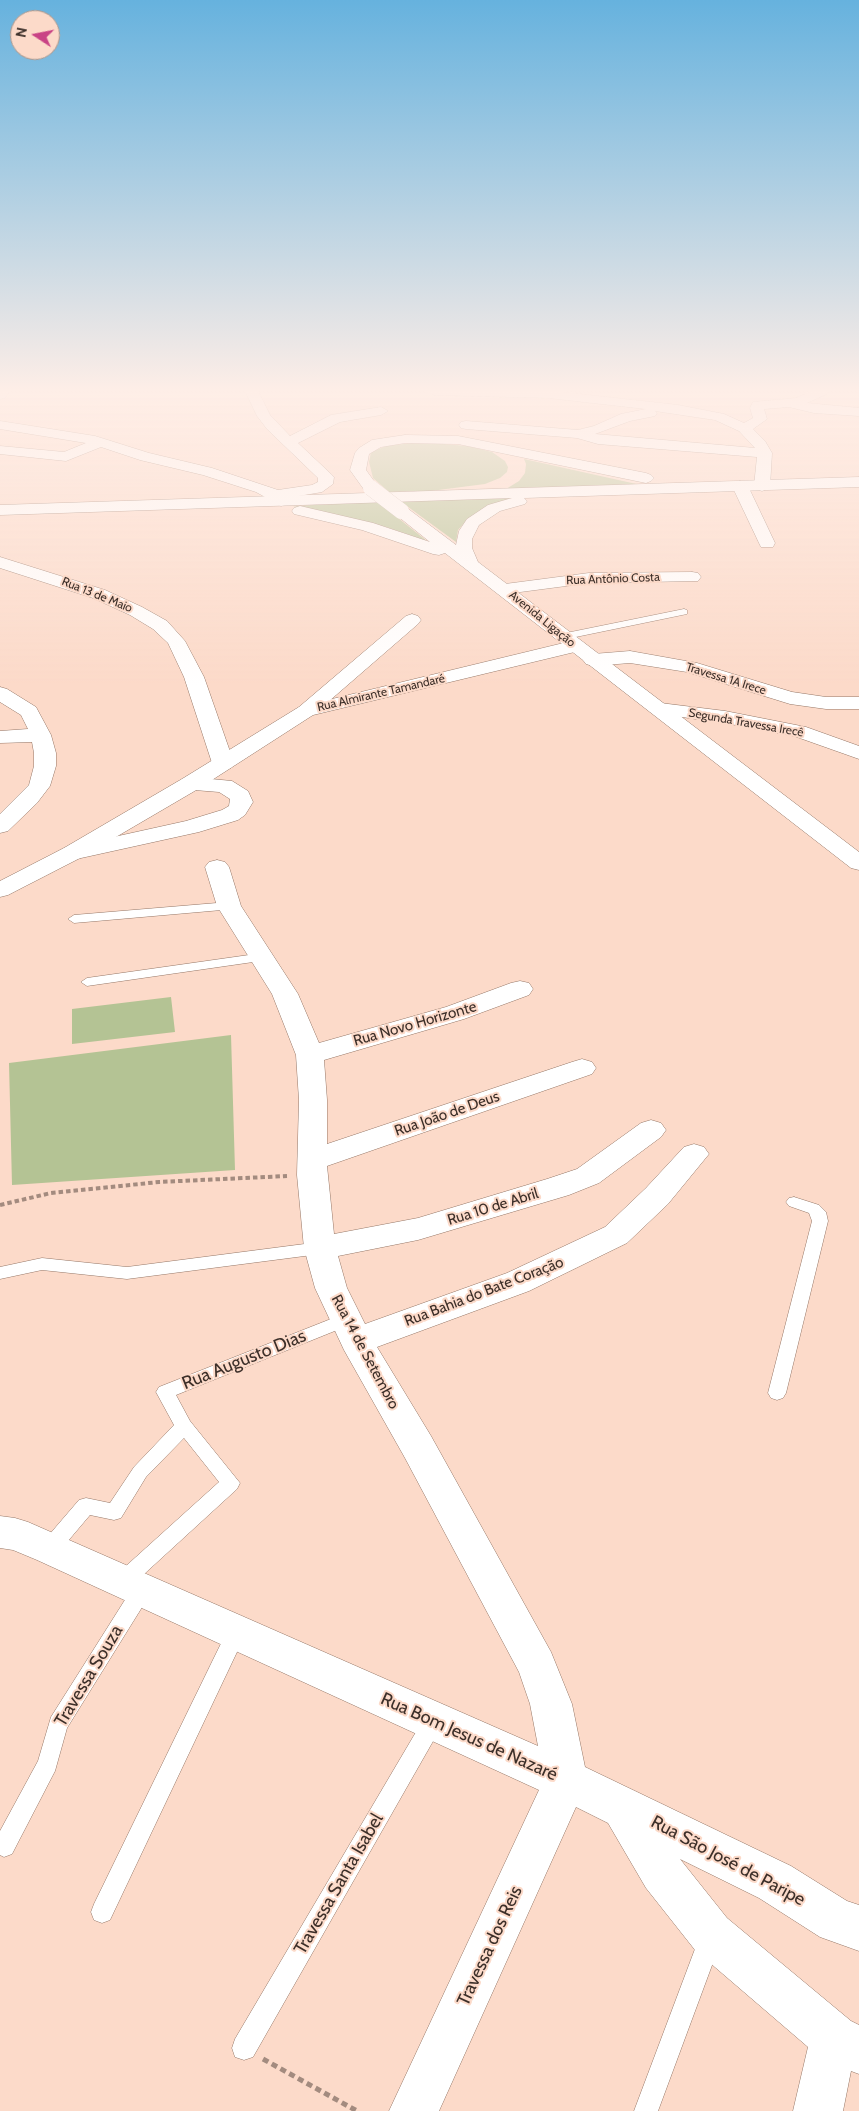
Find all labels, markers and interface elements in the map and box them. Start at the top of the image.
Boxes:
north arrow [10,10,60,60]
text: N [11,26,31,39]
street label: Rua Antônio Costa [566,570,660,588]
street label: Rua 13 de Maio [60,574,134,616]
street label: Avenida Ligação [506,588,578,650]
street label: Travessa 1A Irece [684,660,768,698]
street label: Rua Almirante Tamandaré [316,671,446,715]
street label: Segunda Travessa Irecê [687,706,805,740]
street label: Rua Novo Horizonte [351,998,479,1050]
street label: Rua João de Deus [392,1088,502,1140]
street label: Rua 10 de Abril [445,1185,541,1229]
street label: Rua Bahia do Bate Coração [402,1253,566,1331]
street label: Rua 14 de Setembro [327,1292,403,1412]
street label: Rua Augusto Dias [179,1325,309,1395]
street label: Travessa Souza [50,1621,128,1731]
street label: Rua Bom Jesus de Nazaré [377,1688,561,1786]
street label: Travessa Santa Isabel [290,1810,388,1958]
street label: Rua São José de Paripe [647,1811,809,1911]
street label: Travessa dos Reis [453,1883,527,2009]

